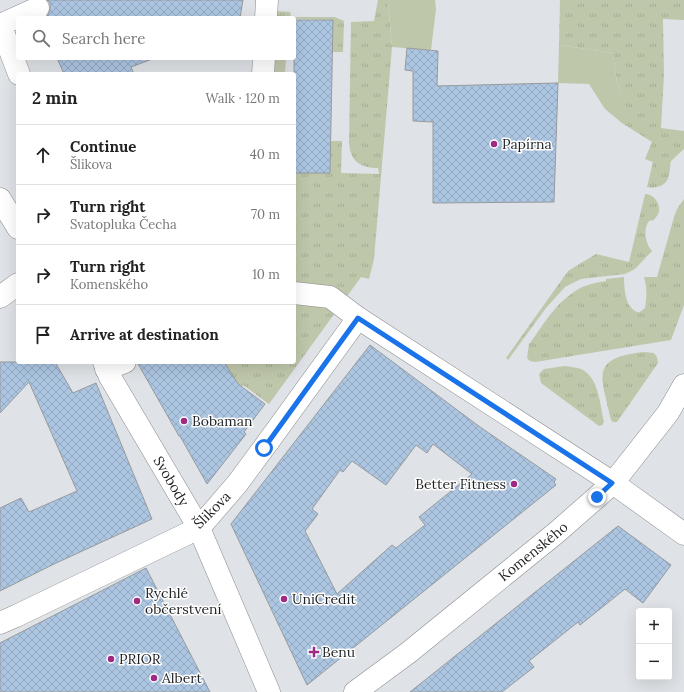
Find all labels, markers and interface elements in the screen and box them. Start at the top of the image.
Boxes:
search box [16,16,296,60]
icon: search [30,27,52,49]
text: Search here [62,29,145,48]
text: 2 min [32,87,78,109]
text: Walk · 120 m [205,90,280,107]
place label: Papírna [502,135,552,153]
text: Continue [70,137,136,156]
marker: Papírna [489,139,499,149]
icon: ahead [32,144,54,166]
text: 40 m [250,146,280,163]
text: Šlikova [70,156,112,173]
text: Turn right [70,197,146,216]
icon: right [32,204,54,226]
text: 70 m [251,206,280,223]
text: Svatopluka Čecha [70,216,177,233]
text: Turn right [70,257,146,276]
icon: right [32,264,54,286]
text: 10 m [252,266,280,283]
text: Komenského [70,276,148,293]
icon: arrive [32,324,54,346]
text: Arrive at destination [70,325,219,344]
place label: Bobaman [192,412,253,430]
marker: Bobaman [179,416,189,426]
route start [255,439,273,457]
street label: Svobody [150,453,193,510]
place label: Better Fitness [415,475,506,493]
marker: Better Fitness [509,479,519,489]
street label: Šlikova [190,488,234,532]
route end [588,488,606,506]
street label: Komenského [495,518,572,585]
place label: Rychlé občerstvení [145,584,222,618]
place label: UniCredit [292,590,357,608]
marker: UniCredit [279,594,289,604]
marker: Rychlé občerstvení [132,596,142,606]
map controls [636,608,672,680]
button: + [636,608,672,644]
place label: Benu [322,643,355,661]
button: − [636,644,672,680]
marker: Benu [309,647,319,657]
place label: PRIOR [119,650,161,668]
marker: PRIOR [106,654,116,664]
place label: Albert [161,669,202,687]
marker: Albert [149,673,159,683]

